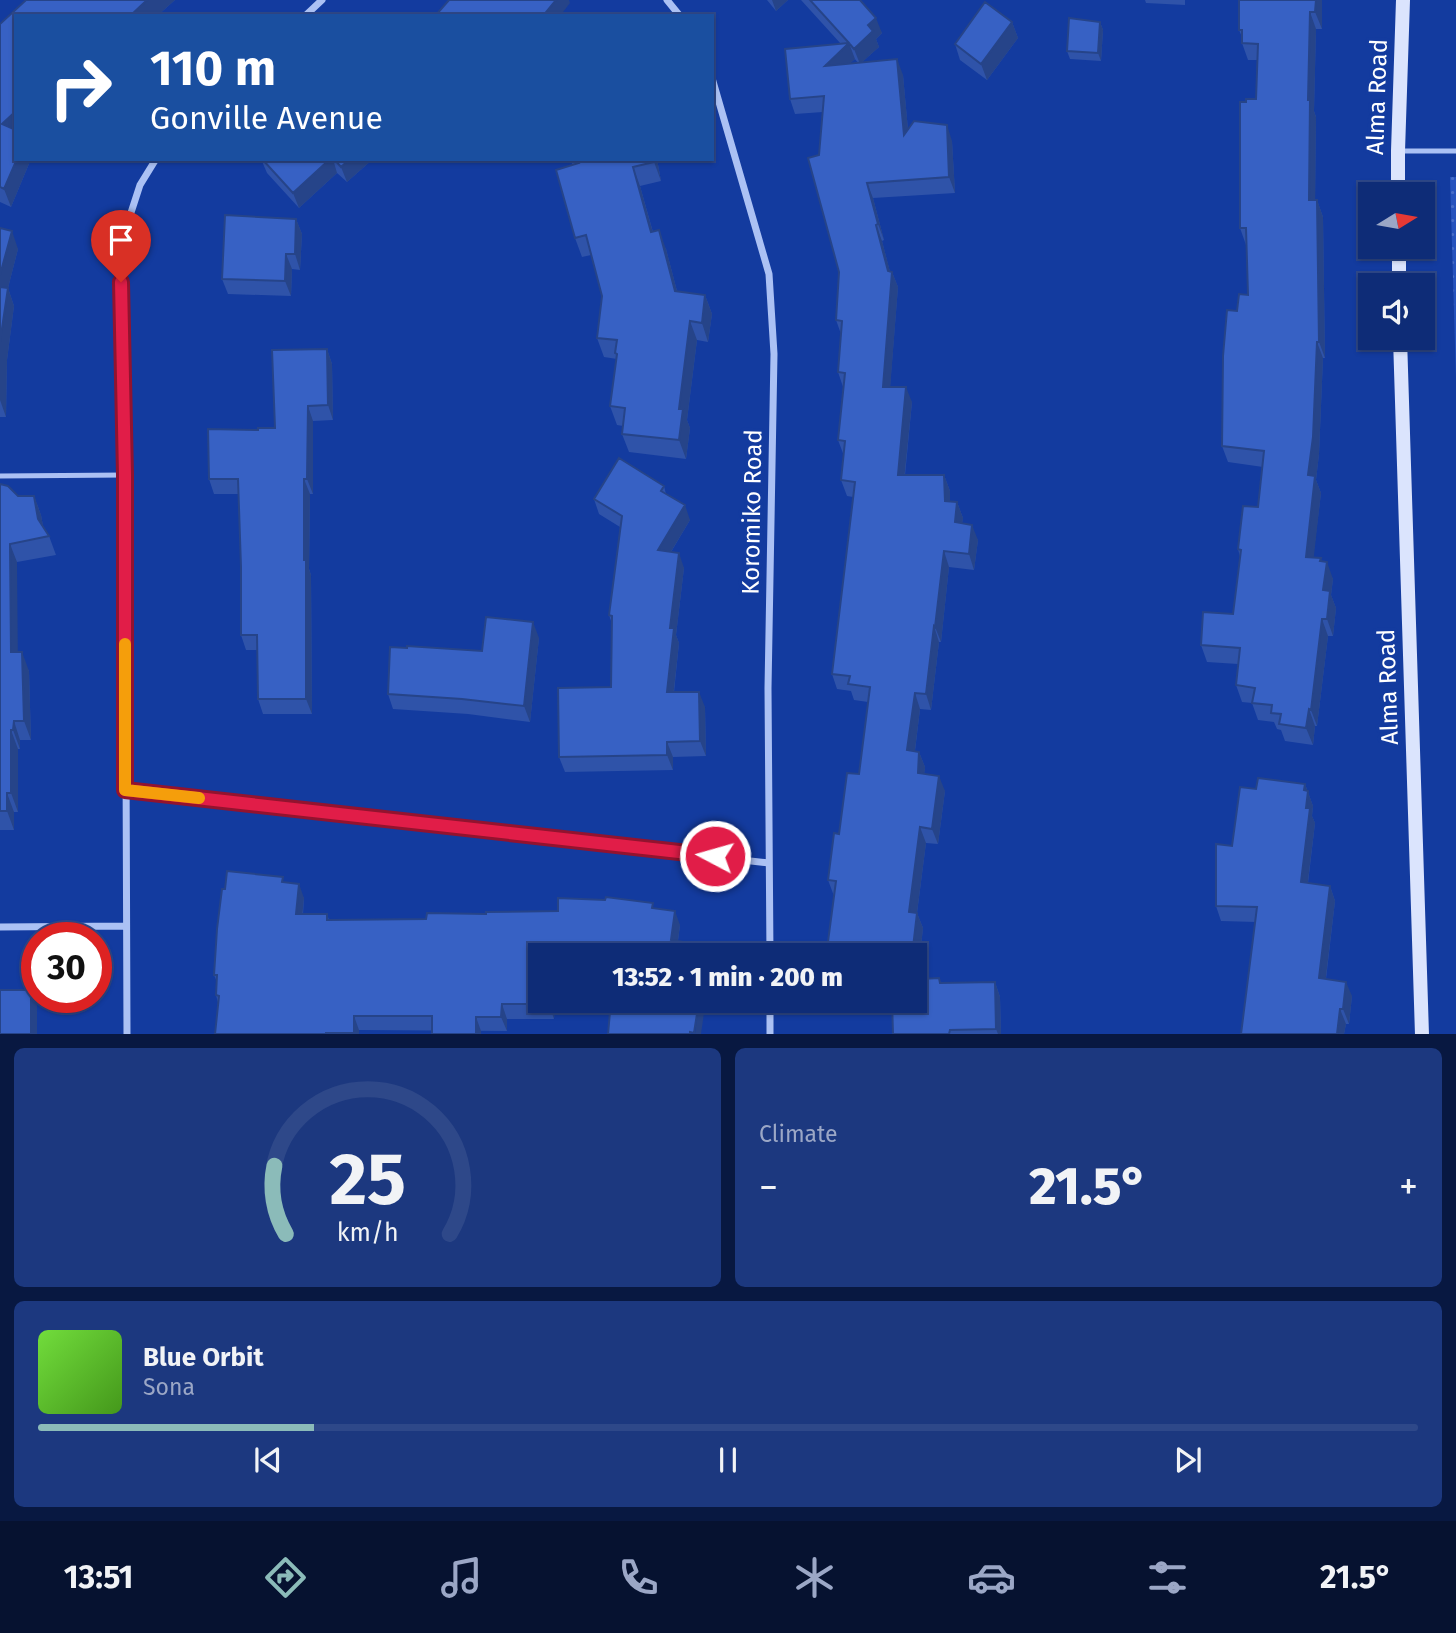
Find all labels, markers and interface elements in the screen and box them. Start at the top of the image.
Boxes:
street label: Alma Road [1361,38,1393,156]
text: 110 m [150,39,276,98]
icon: right [35,42,126,133]
text: Gonville Avenue [150,99,383,137]
north arrow [1358,182,1435,259]
map controls [1358,182,1435,350]
pin [91,210,151,282]
icon: arrive [102,221,140,259]
button: sound [1358,273,1435,350]
street label: Koromiko Road [737,429,767,595]
street label: Alma Road [1372,628,1404,746]
position arrow [678,819,752,893]
speed limit sign: 30 [21,922,112,1013]
text: 13:52 · 1 min · 200 m [612,962,843,993]
text: Climate [759,1120,838,1148]
text: 25 [329,1136,406,1223]
text: 21.5° [1029,1155,1148,1218]
text: − [759,1164,778,1210]
text: + [1399,1164,1418,1210]
text: km/h [337,1217,398,1247]
text: Blue Orbit [143,1342,263,1373]
text: Sona [143,1373,195,1401]
icon: previous [249,1441,287,1479]
icon: pause [709,1441,747,1479]
icon: next [1169,1441,1207,1479]
icon: directions [261,1553,310,1602]
icon: music [437,1553,486,1602]
icon: phone [614,1553,663,1602]
icon: climate [790,1553,839,1602]
icon: car [967,1553,1016,1602]
icon: filters [1143,1553,1192,1602]
text: 13:51 [64,1558,133,1596]
text: 21.5° [1320,1558,1392,1596]

